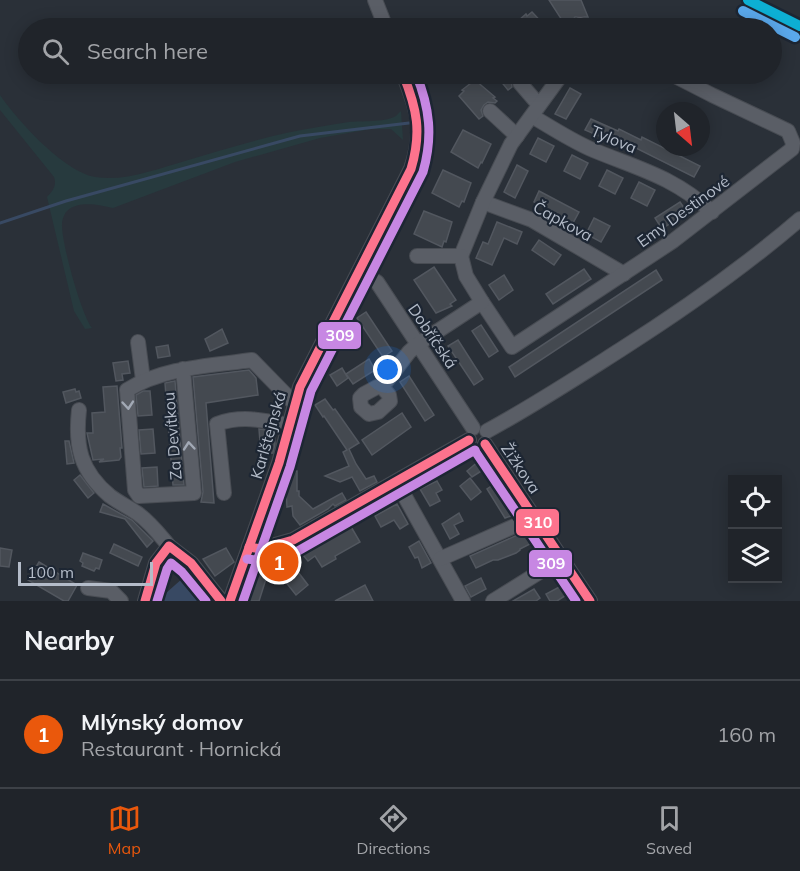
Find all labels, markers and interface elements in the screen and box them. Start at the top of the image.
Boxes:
search box [18,18,782,84]
icon: search [39,35,72,68]
text: Search here [87,37,208,65]
north arrow [656,102,710,156]
street label: Tylova [588,120,640,158]
street label: Emy Destinové [633,171,733,251]
street label: Čapkova [530,197,596,245]
street label: Dobříčská [404,300,462,372]
line badge: 309 [317,321,362,350]
text: 309 [326,325,354,345]
your location [373,355,402,384]
street label: Karlštejnská [246,389,290,481]
street label: Za Devítkou [158,391,186,481]
one-way arrow [121,400,134,409]
street label: Žižkova [497,439,545,497]
one-way arrow [183,441,196,450]
map controls [728,475,782,583]
button: locate [728,475,782,529]
line badge: 310 [515,508,560,537]
text: 310 [524,512,552,532]
button: layers [728,529,782,583]
pin: 1 [260,540,298,584]
line badge: 309 [528,549,573,578]
text: 309 [537,553,565,573]
scale bar [18,559,153,586]
text: 100 m [27,562,74,582]
text: Nearby [24,624,114,657]
text: Mlýnský domov [81,708,243,736]
text: 1 [38,722,50,747]
text: 160 m [717,722,776,747]
text: Restaurant · Hornická [81,736,281,761]
tab: Map [108,802,141,858]
tab: Directions [356,802,430,858]
tab: Saved [646,802,692,858]

